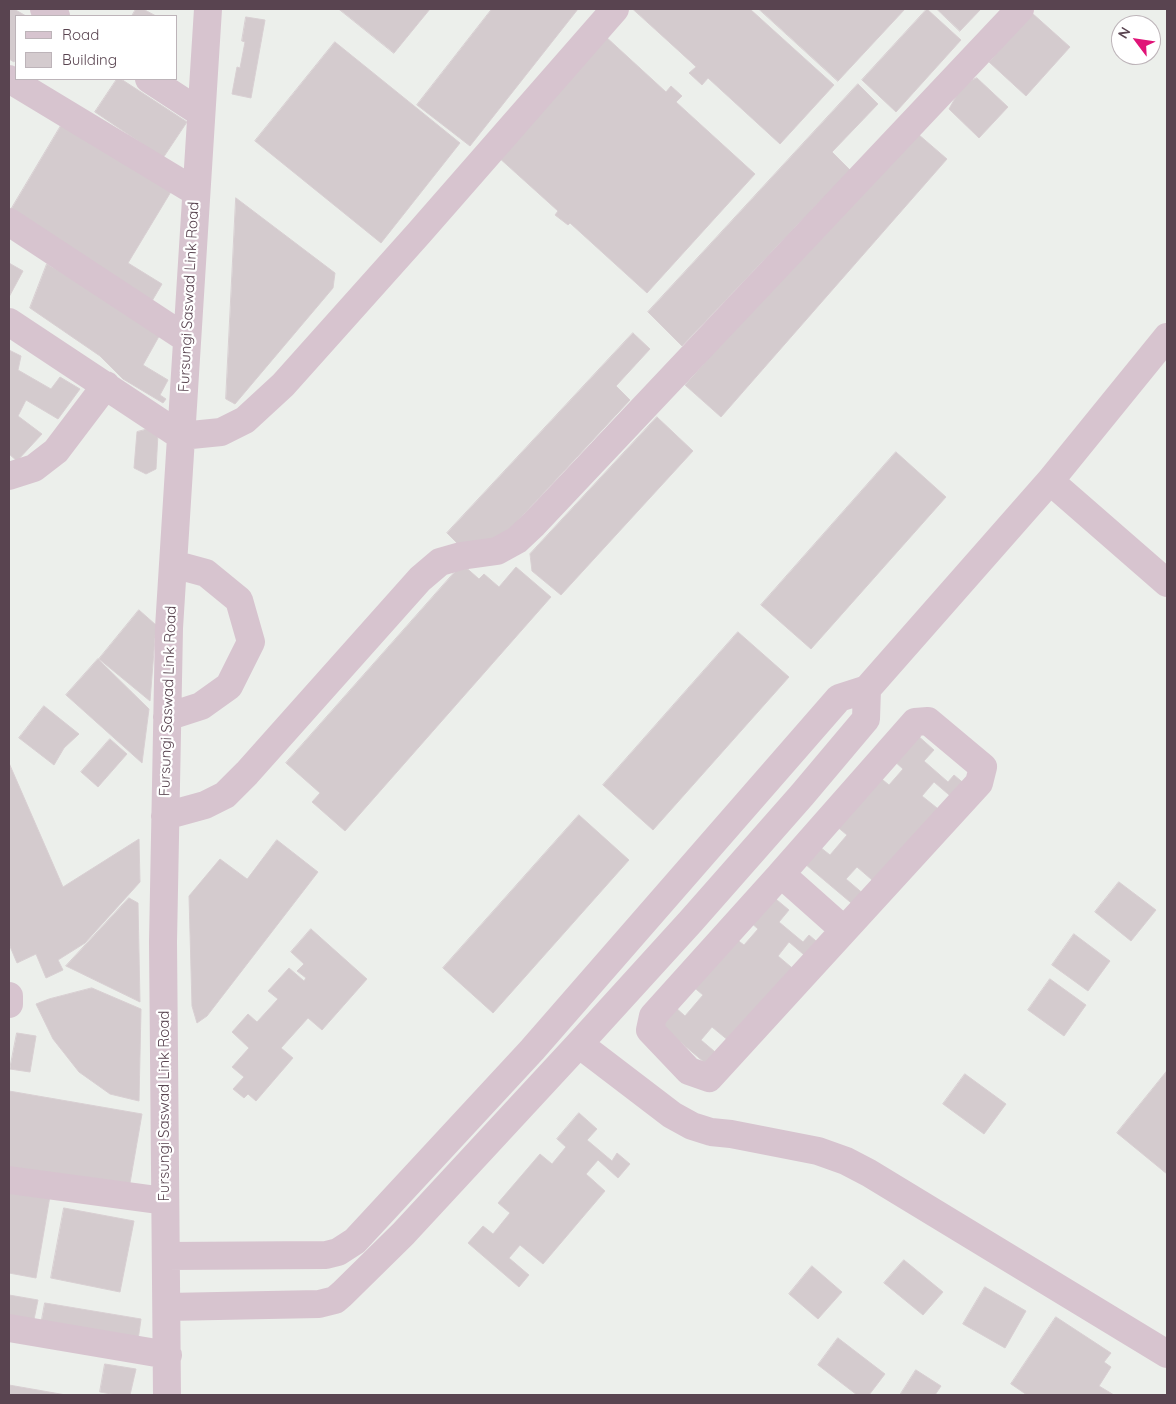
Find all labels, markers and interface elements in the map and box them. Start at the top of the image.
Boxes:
legend [15,15,178,80]
north arrow [1111,15,1161,65]
text: N [1114,24,1134,42]
text: Road [62,25,99,44]
text: Building [62,50,117,69]
street label: Fursungi Saswad Link Road [175,201,203,393]
street label: Fursungi Saswad Link Road [156,605,180,797]
street label: Fursungi Saswad Link Road [155,1011,173,1201]

